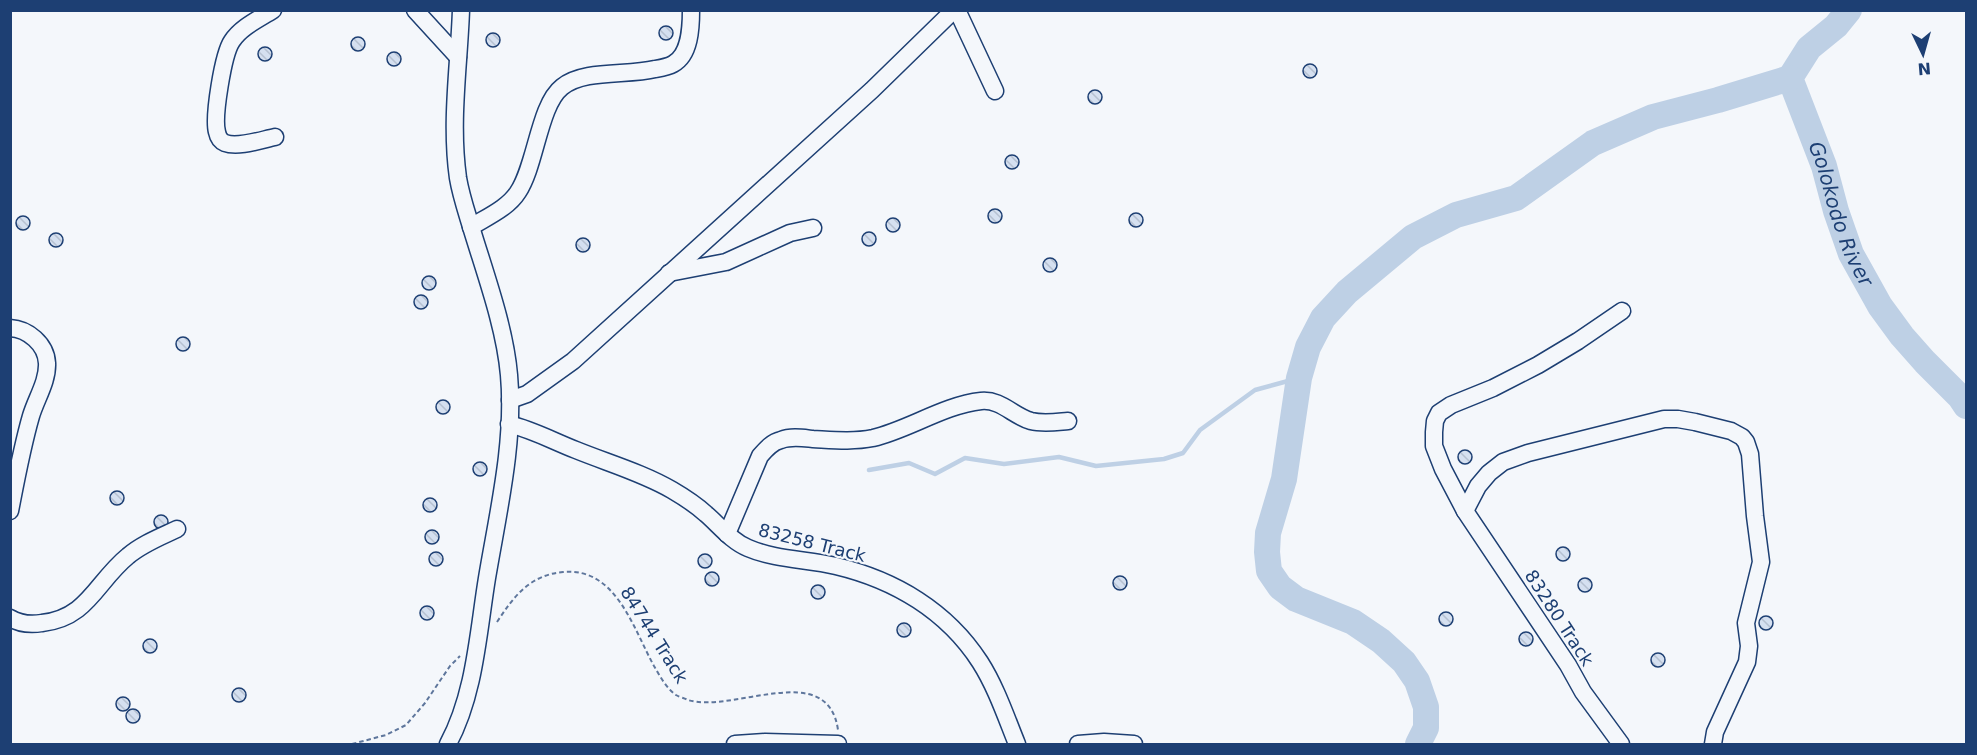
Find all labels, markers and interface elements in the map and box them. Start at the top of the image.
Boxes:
north arrow [1893,24,1953,84]
text: N [1917,58,1932,78]
water label: Golokodo River [1804,138,1879,292]
street label: 83258 Track [756,519,869,566]
street label: 83280 Track [1521,566,1599,670]
street label: 84744 Track [616,582,693,687]

